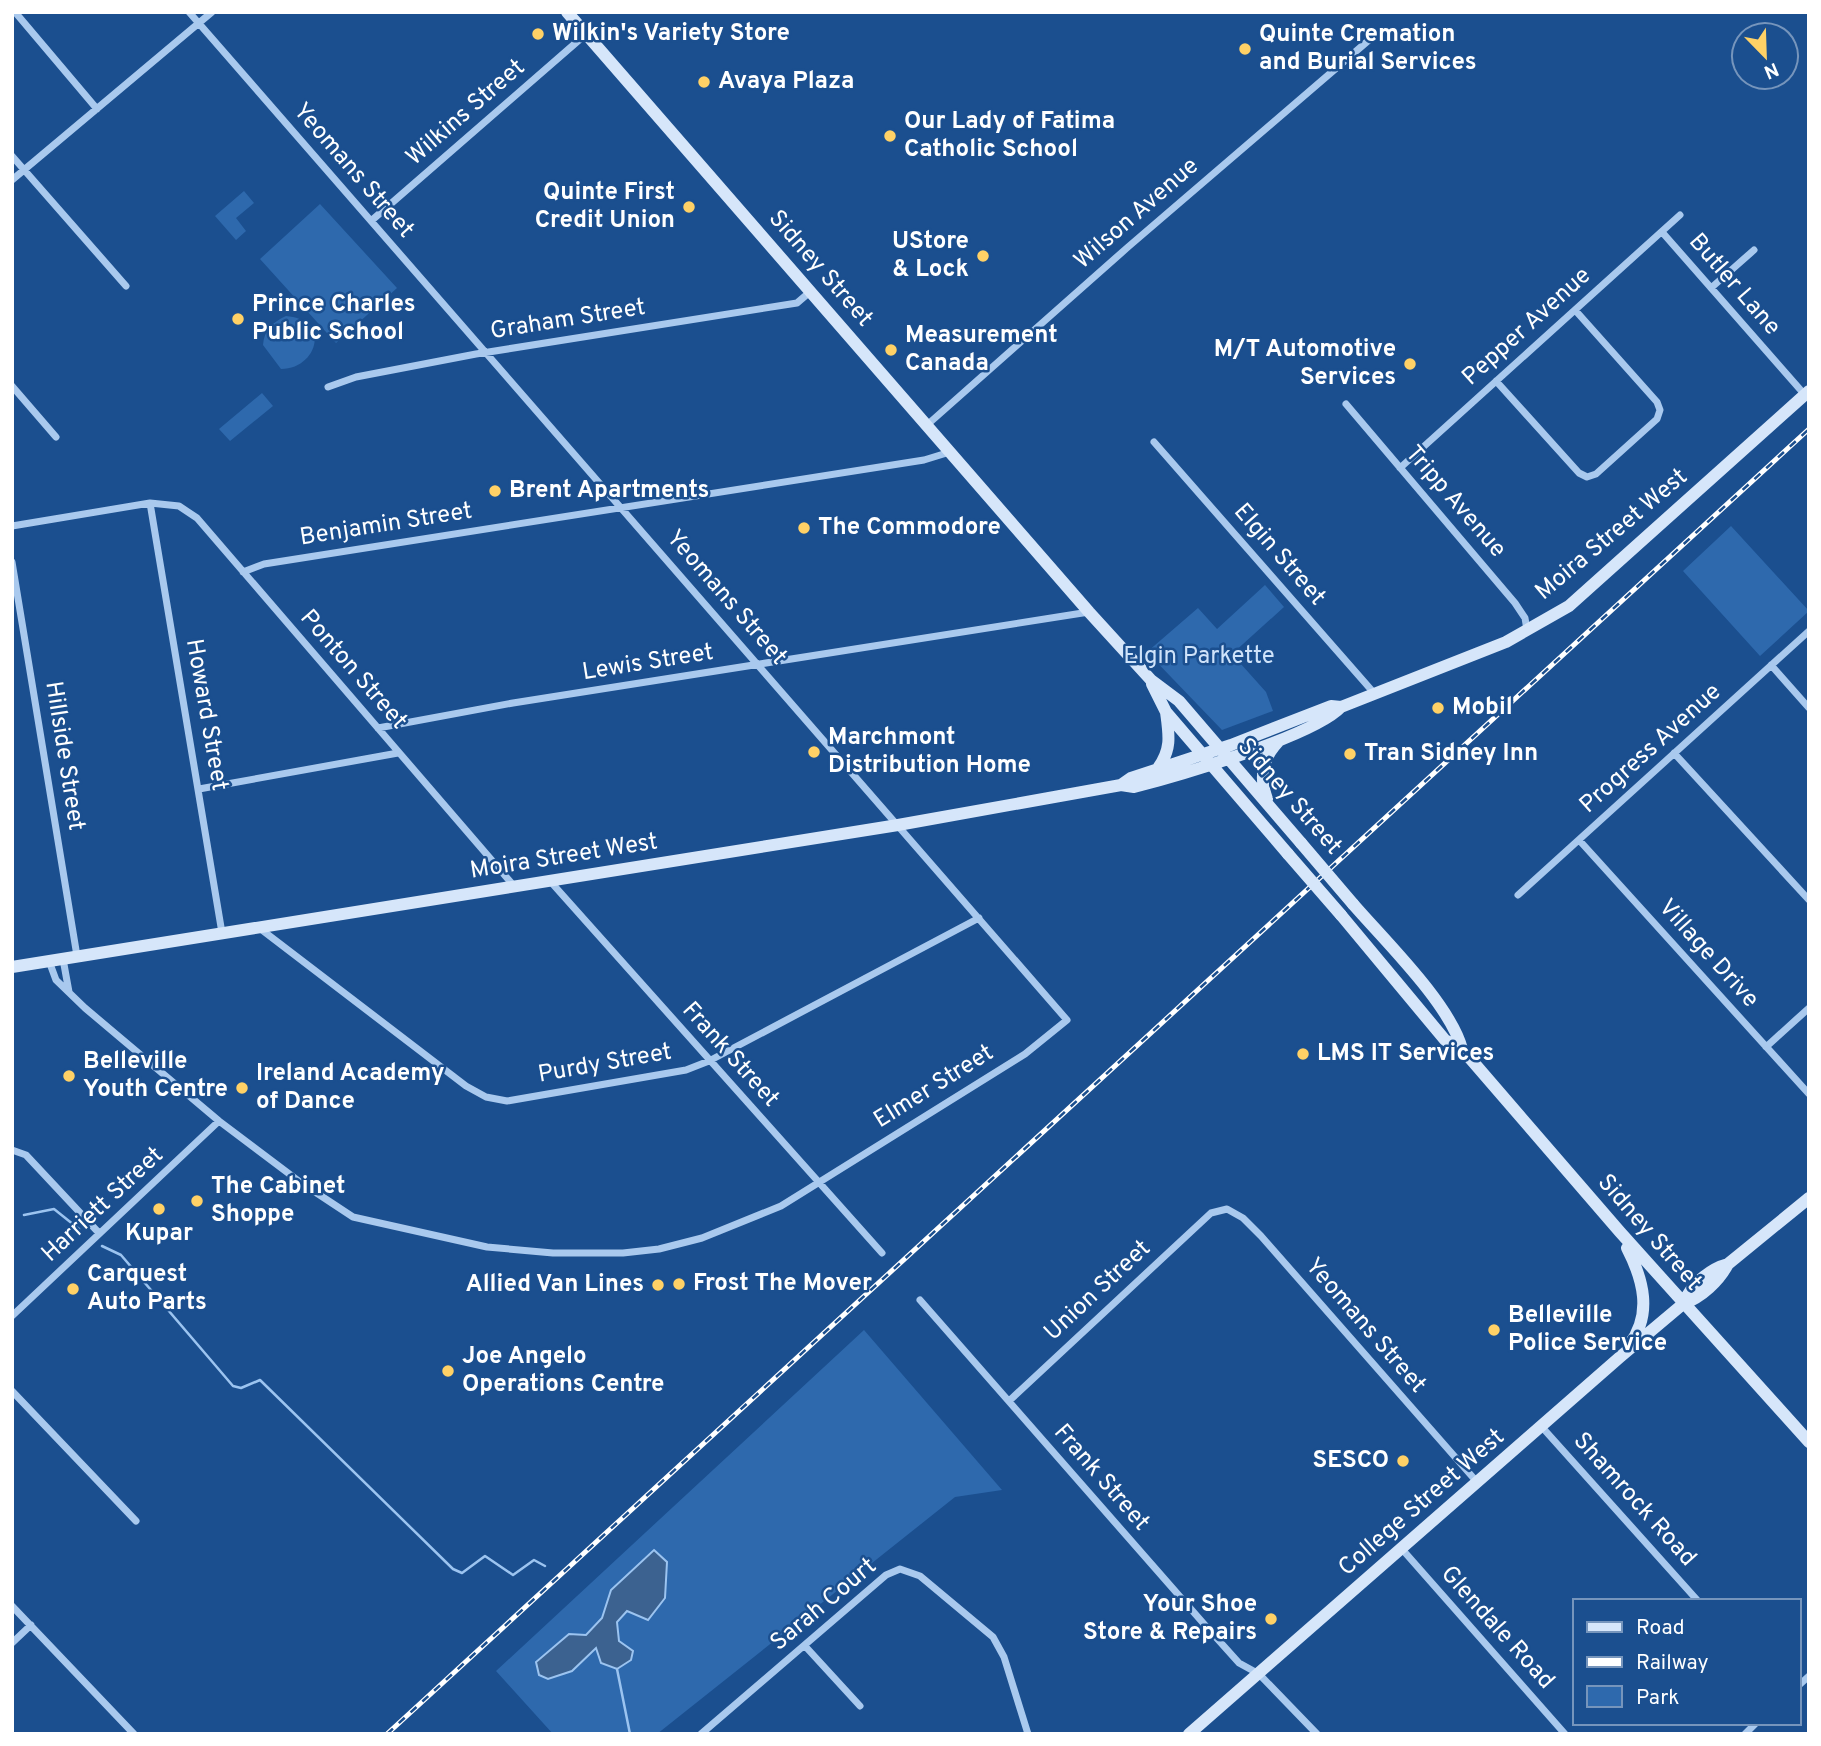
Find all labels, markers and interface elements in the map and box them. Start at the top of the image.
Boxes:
place label: Wilkin's Variety Store [552,19,790,49]
place label: Quinte Cremation and Burial Services [1259,20,1477,78]
north arrow [1730,21,1800,91]
marker: Wilkin's Variety Store [530,26,546,42]
marker: Quinte Cremation and Burial Services [1237,41,1253,57]
street label: Wilkins Street [400,53,532,173]
text: N [1760,56,1782,84]
place label: Avaya Plaza [718,67,854,97]
marker: Avaya Plaza [696,74,712,90]
street label: Yeomans Street [286,97,420,245]
place label: Our Lady of Fatima Catholic School [904,107,1115,165]
marker: Our Lady of Fatima Catholic School [882,128,898,144]
street label: Wilson Avenue [1069,152,1205,276]
place label: Quinte First Credit Union [535,178,675,236]
marker: Quinte First Credit Union [681,199,697,215]
street label: Sidney Street [761,205,879,333]
place label: UStore & Lock [892,227,969,285]
street label: Butler Lane [1682,228,1786,342]
marker: UStore & Lock [975,248,991,264]
street label: Pepper Avenue [1456,261,1598,393]
place label: Prince Charles Public School [252,290,416,348]
street label: Graham Street [488,293,648,347]
marker: Prince Charles Public School [230,311,246,327]
place label: Measurement Canada [905,321,1058,379]
place label: M/T Automotive Services [1214,335,1396,393]
marker: Measurement Canada [883,342,899,358]
marker: M/T Automotive Services [1402,356,1418,372]
street label: Tripp Avenue [1398,440,1512,564]
street label: Moira Street West [1530,463,1694,607]
place label: Brent Apartments [509,476,709,506]
marker: Brent Apartments [487,483,503,499]
street label: Benjamin Street [298,497,474,553]
street label: Elgin Street [1227,498,1331,612]
place label: The Commodore [818,513,1001,543]
marker: The Commodore [796,520,812,536]
street label: Yeomans Street [659,524,793,672]
street label: Ponton Street [293,604,413,736]
street label: Howard Street [178,637,234,793]
street label: Lewis Street [580,638,716,688]
park label: Elgin Parkette [1123,642,1275,672]
street label: Progress Avenue [1574,678,1728,820]
street label: Hillside Street [37,679,91,833]
place label: Mobil [1452,693,1513,723]
marker: Mobil [1430,700,1446,716]
place label: Marchmont Distribution Home [828,723,1031,781]
street label: Sidney Street [1230,733,1348,861]
place label: Tran Sidney Inn [1364,739,1538,769]
marker: Marchmont Distribution Home [806,744,822,760]
marker: Tran Sidney Inn [1342,746,1358,762]
street label: Moira Street West [468,827,660,887]
street label: Village Drive [1651,893,1765,1015]
street label: Frank Street [675,996,785,1114]
street label: Purdy Street [536,1037,674,1091]
street label: Elmer Street [869,1038,999,1136]
place label: LMS IT Services [1317,1039,1494,1069]
marker: LMS IT Services [1295,1046,1311,1062]
place label: Belleville Youth Centre [83,1047,228,1105]
place label: Ireland Academy of Dance [256,1059,445,1117]
marker: Belleville Youth Centre [61,1068,77,1084]
marker: Ireland Academy of Dance [234,1080,250,1096]
street label: Harriett Street [36,1141,170,1269]
street label: Sidney Street [1590,1169,1708,1297]
place label: The Cabinet Shoppe [211,1172,345,1230]
marker: The Cabinet Shoppe [189,1193,205,1209]
marker: Kupar [151,1201,167,1217]
place label: Kupar [125,1219,193,1249]
street label: Union Street [1039,1234,1157,1348]
street label: Yeomans Street [1298,1252,1432,1400]
place label: Carquest Auto Parts [87,1260,207,1318]
place label: Frost The Mover [693,1269,872,1299]
place label: Allied Van Lines [465,1270,644,1300]
marker: Frost The Mover [671,1276,687,1292]
marker: Allied Van Lines [650,1277,666,1293]
marker: Carquest Auto Parts [65,1281,81,1297]
place label: Belleville Police Service [1508,1301,1667,1359]
marker: Belleville Police Service [1486,1322,1502,1338]
place label: Joe Angelo Operations Centre [462,1342,664,1400]
marker: Joe Angelo Operations Centre [440,1363,456,1379]
street label: Frank Street [1047,1419,1155,1537]
street label: College Street West [1333,1423,1511,1583]
street label: Shamrock Road [1566,1427,1702,1573]
place label: SESCO [1313,1446,1389,1476]
marker: SESCO [1395,1453,1411,1469]
street label: Sarah Court [765,1552,883,1658]
street label: Glendale Road [1434,1560,1560,1696]
place label: Your Shoe Store & Repairs [1083,1590,1257,1648]
legend [1573,1599,1800,1725]
marker: Your Shoe Store & Repairs [1263,1611,1279,1627]
text: Road [1636,1615,1685,1642]
text: Railway [1636,1650,1709,1677]
text: Park [1636,1685,1679,1712]

